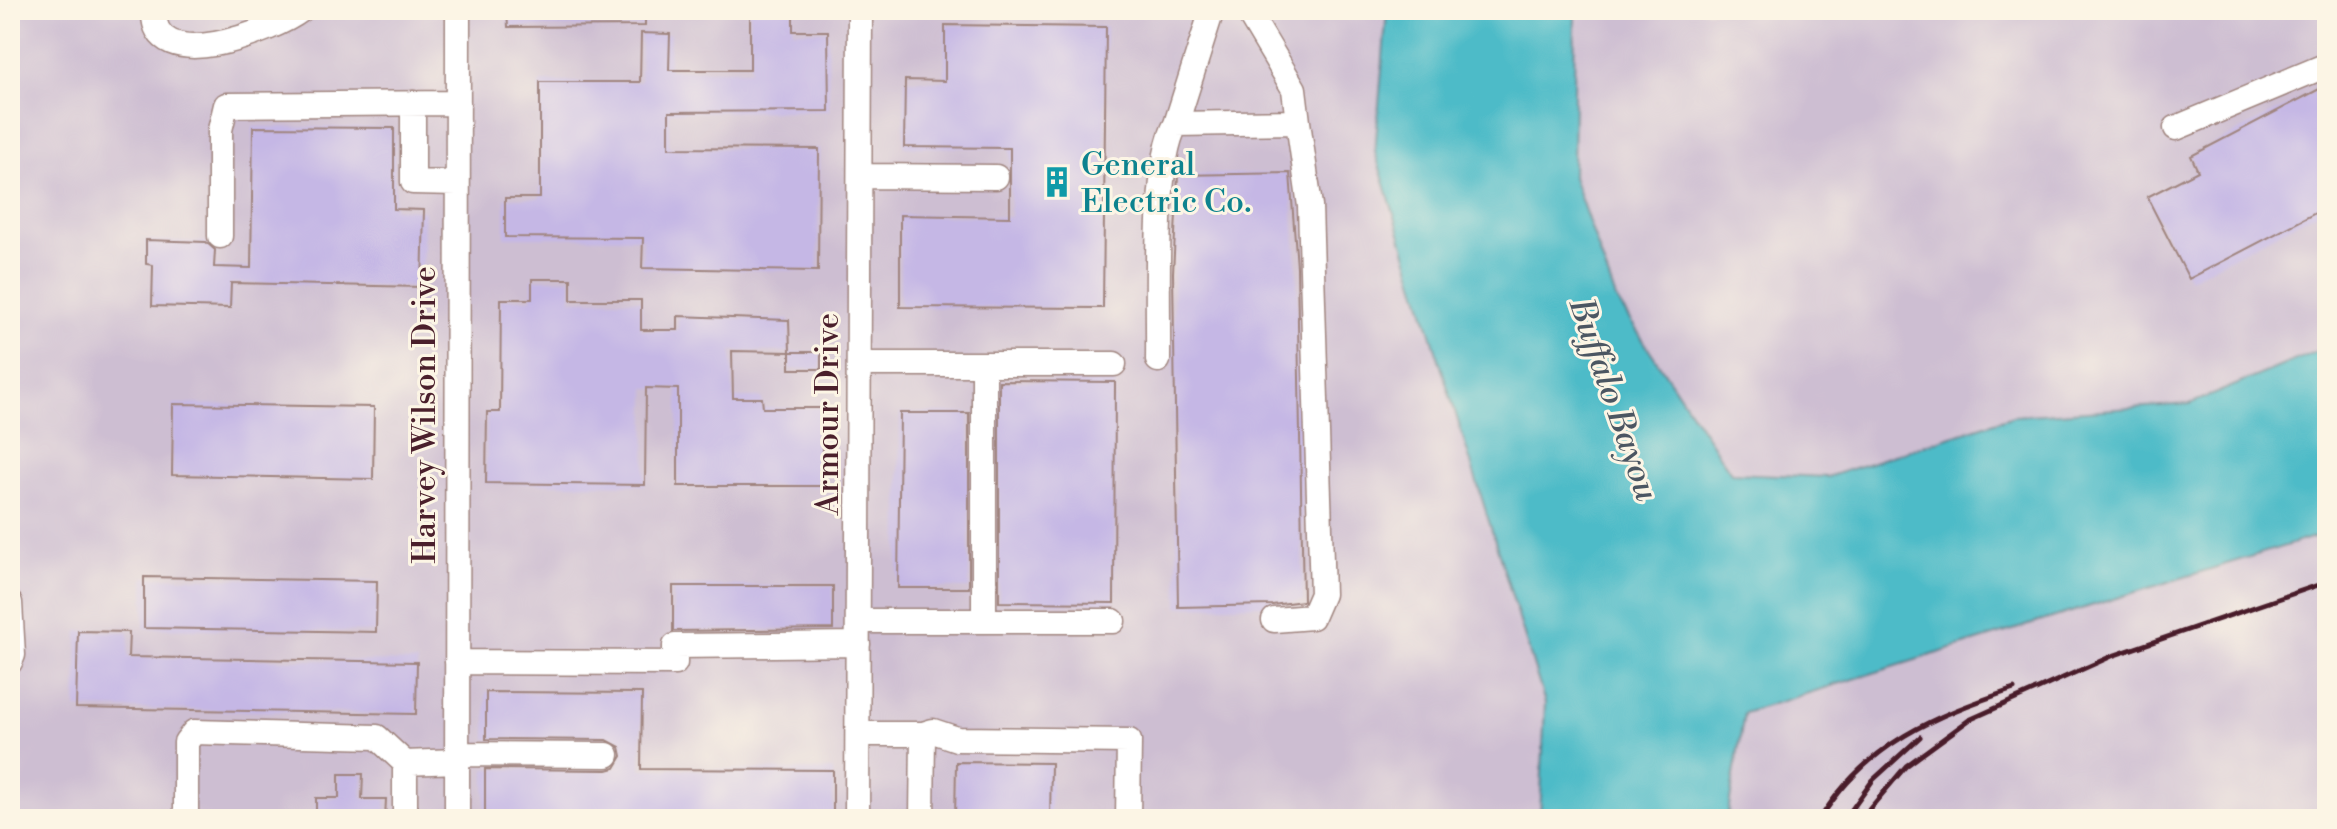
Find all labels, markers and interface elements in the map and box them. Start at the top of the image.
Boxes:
place label: General Electric Co. [1081,145,1251,222]
building icon: General Electric Co. [1040,165,1074,199]
street label: Harvey Wilson Drive [405,266,445,564]
water label: Buffalo Bayou [1558,292,1668,507]
street label: Armour Drive [808,313,848,516]

